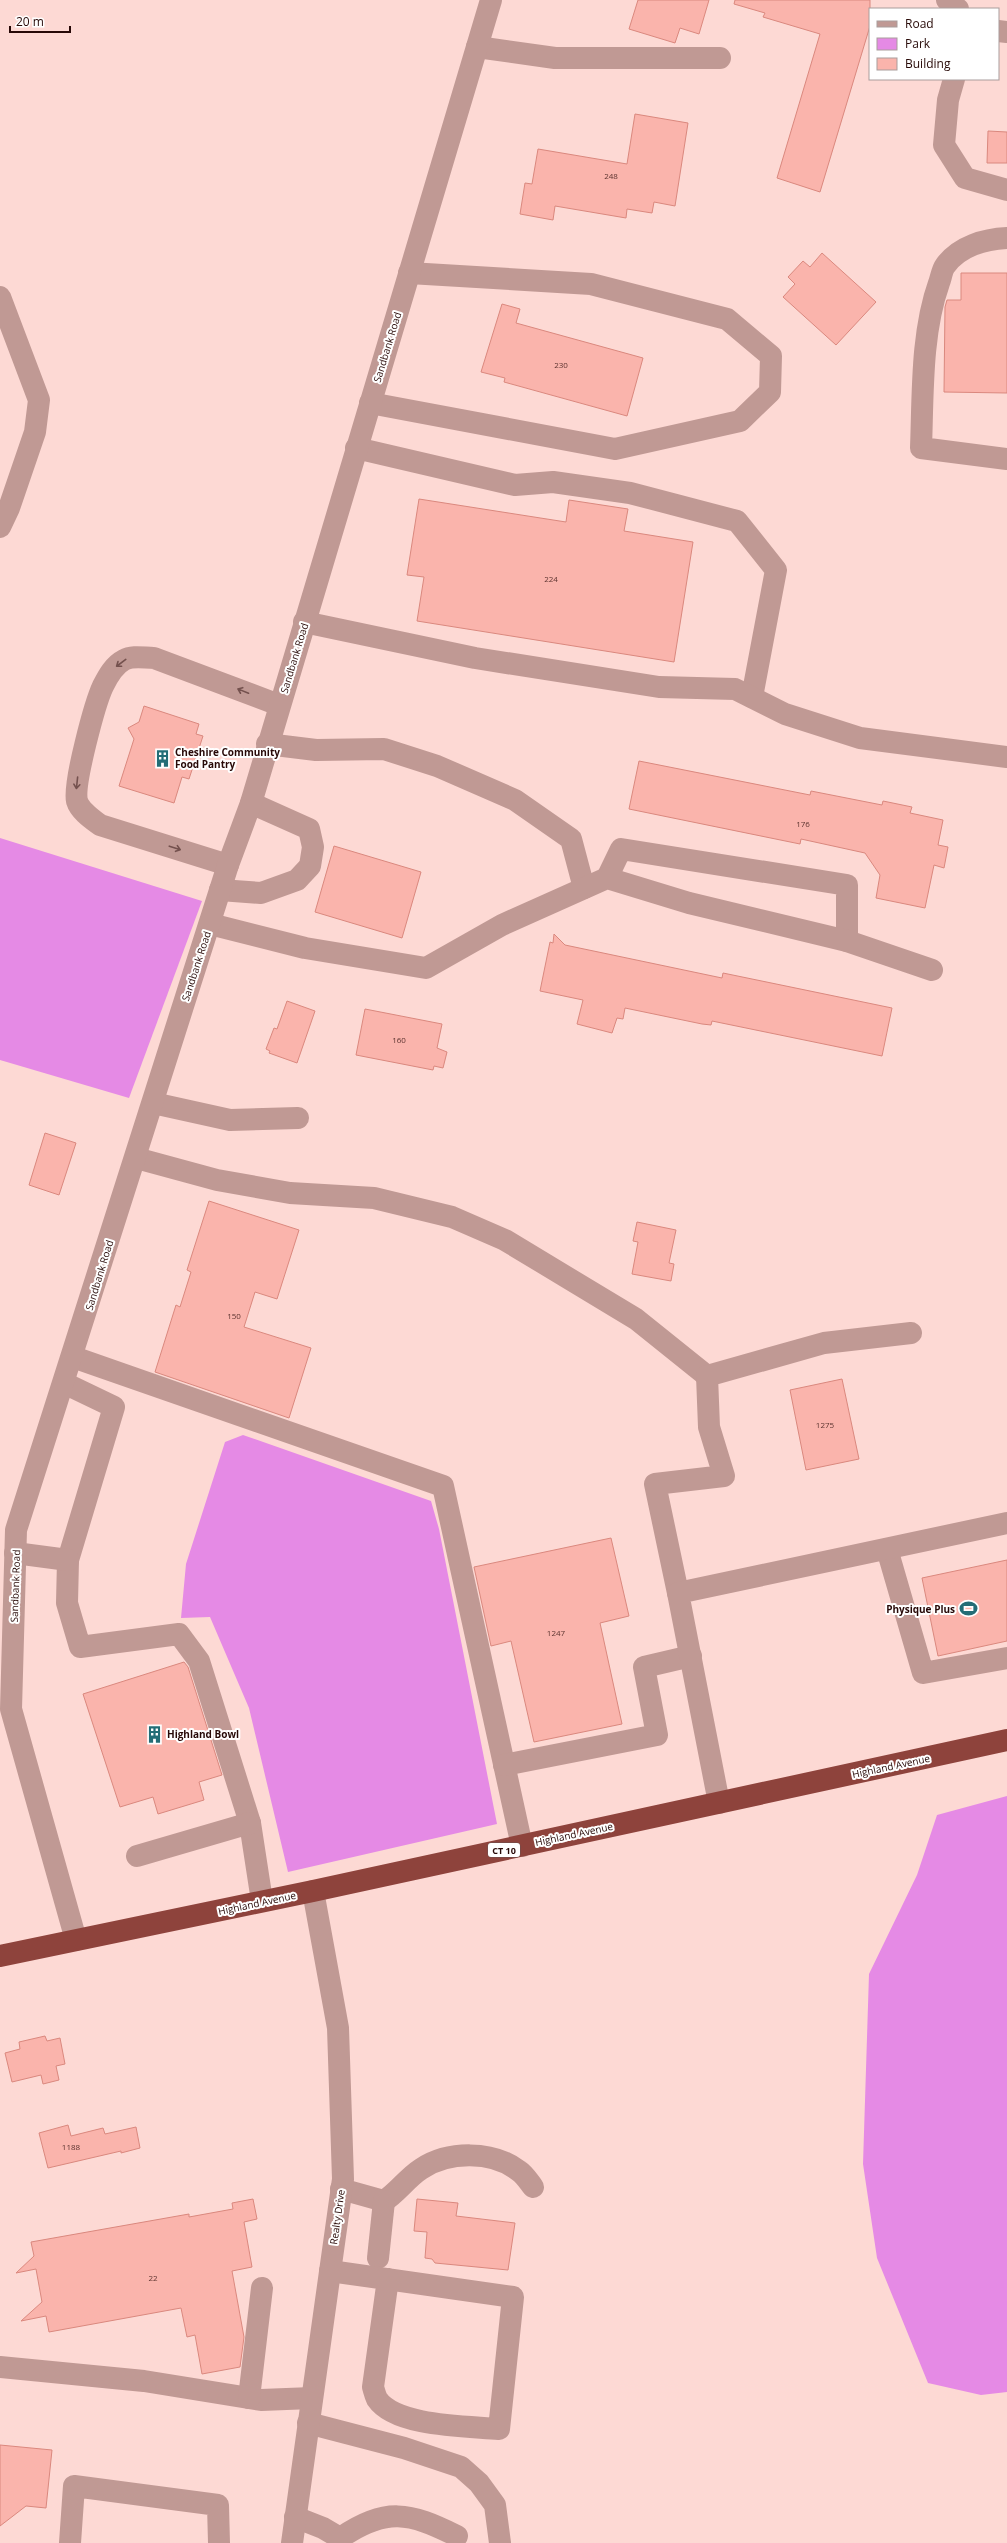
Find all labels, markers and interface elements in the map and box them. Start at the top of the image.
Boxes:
scale bar [10,8,70,34]
legend [869,8,999,80]
text: 20 m [16,13,44,30]
text: Road [905,15,934,32]
text: Park [905,35,931,52]
text: Building [905,55,951,72]
house number: 248 [604,170,618,181]
street label: Sandbank Road [370,310,404,384]
house number: 230 [554,359,568,370]
house number: 224 [544,573,558,584]
street label: Sandbank Road [277,621,311,695]
one-way arrow [115,659,126,667]
one-way arrow [237,687,249,694]
place label: Cheshire Community Food Pantry [175,745,280,771]
building icon: Cheshire Community Food Pantry [152,748,172,768]
one-way arrow [73,776,81,789]
house number: 176 [796,818,810,829]
one-way arrow [168,845,181,852]
street label: Sandbank Road [178,929,214,1003]
house number: 160 [392,1034,406,1045]
street label: Sandbank Road [82,1238,116,1312]
house number: 150 [227,1310,241,1321]
house number: 1275 [816,1419,835,1430]
street label: Sandbank Road [7,1549,23,1623]
sports icon: Physique Plus [958,1599,978,1619]
place label: Physique Plus [886,1602,955,1616]
house number: 1247 [547,1627,566,1638]
building icon: Highland Bowl [144,1724,164,1744]
place label: Highland Bowl [167,1727,239,1741]
street label: Highland Avenue [851,1751,932,1781]
street label: Highland Avenue [534,1819,615,1849]
road number: CT 10 [488,1843,520,1857]
street label: Highland Avenue [217,1888,298,1918]
house number: 1188 [62,2141,81,2152]
street label: Realty Drive [326,2188,348,2245]
house number: 22 [148,2272,158,2283]

